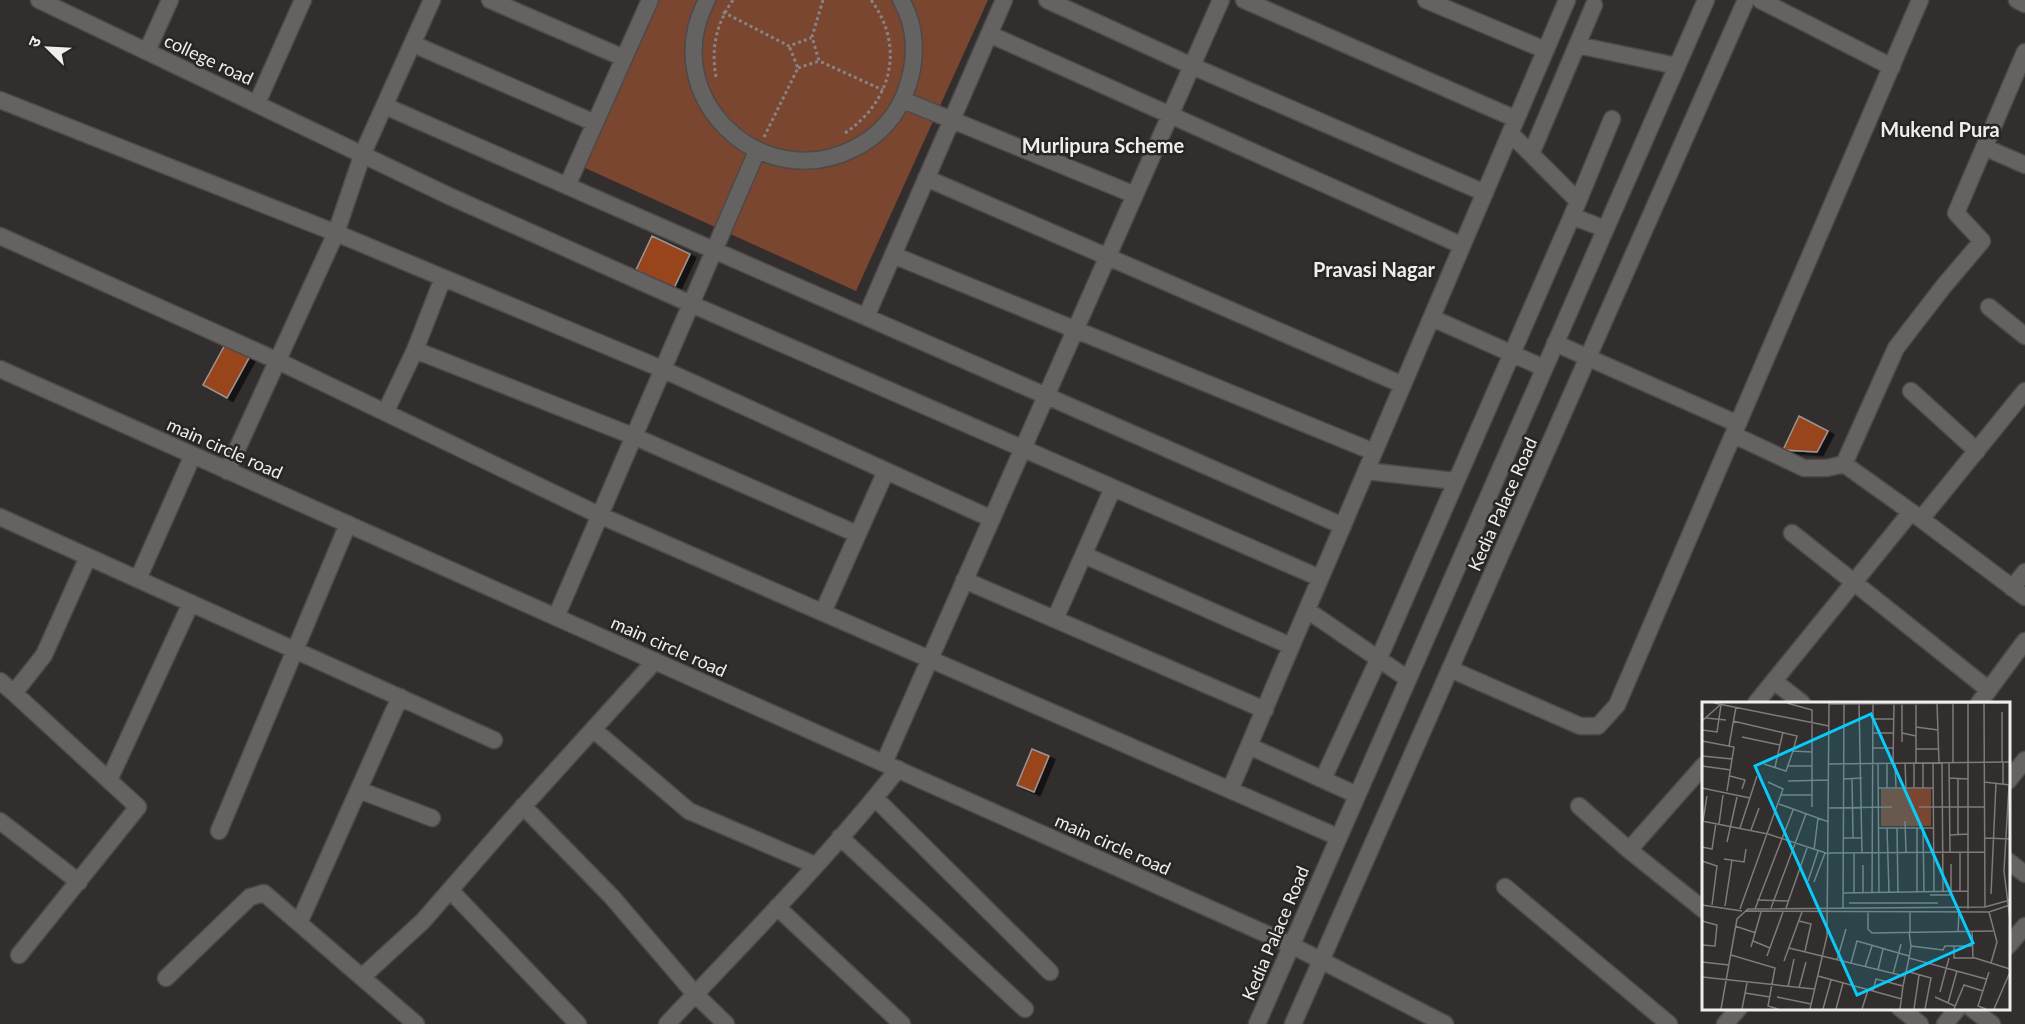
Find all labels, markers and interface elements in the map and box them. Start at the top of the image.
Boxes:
north arrow [18,18,78,78]
street label: college road [161,29,257,89]
text: उ [23,33,45,50]
district label: Mukend Pura [1880,117,2000,141]
district label: Murlipura Scheme [1022,133,1185,157]
district label: Pravasi Nagar [1313,257,1436,281]
street label: main circle road [164,413,286,483]
street label: Kedia Palace Road [1463,434,1541,574]
street label: main circle road [608,611,730,681]
inset map [1702,702,2010,1009]
street label: main circle road [1052,809,1174,879]
street label: Kedia Palace Road [1237,862,1313,1004]

